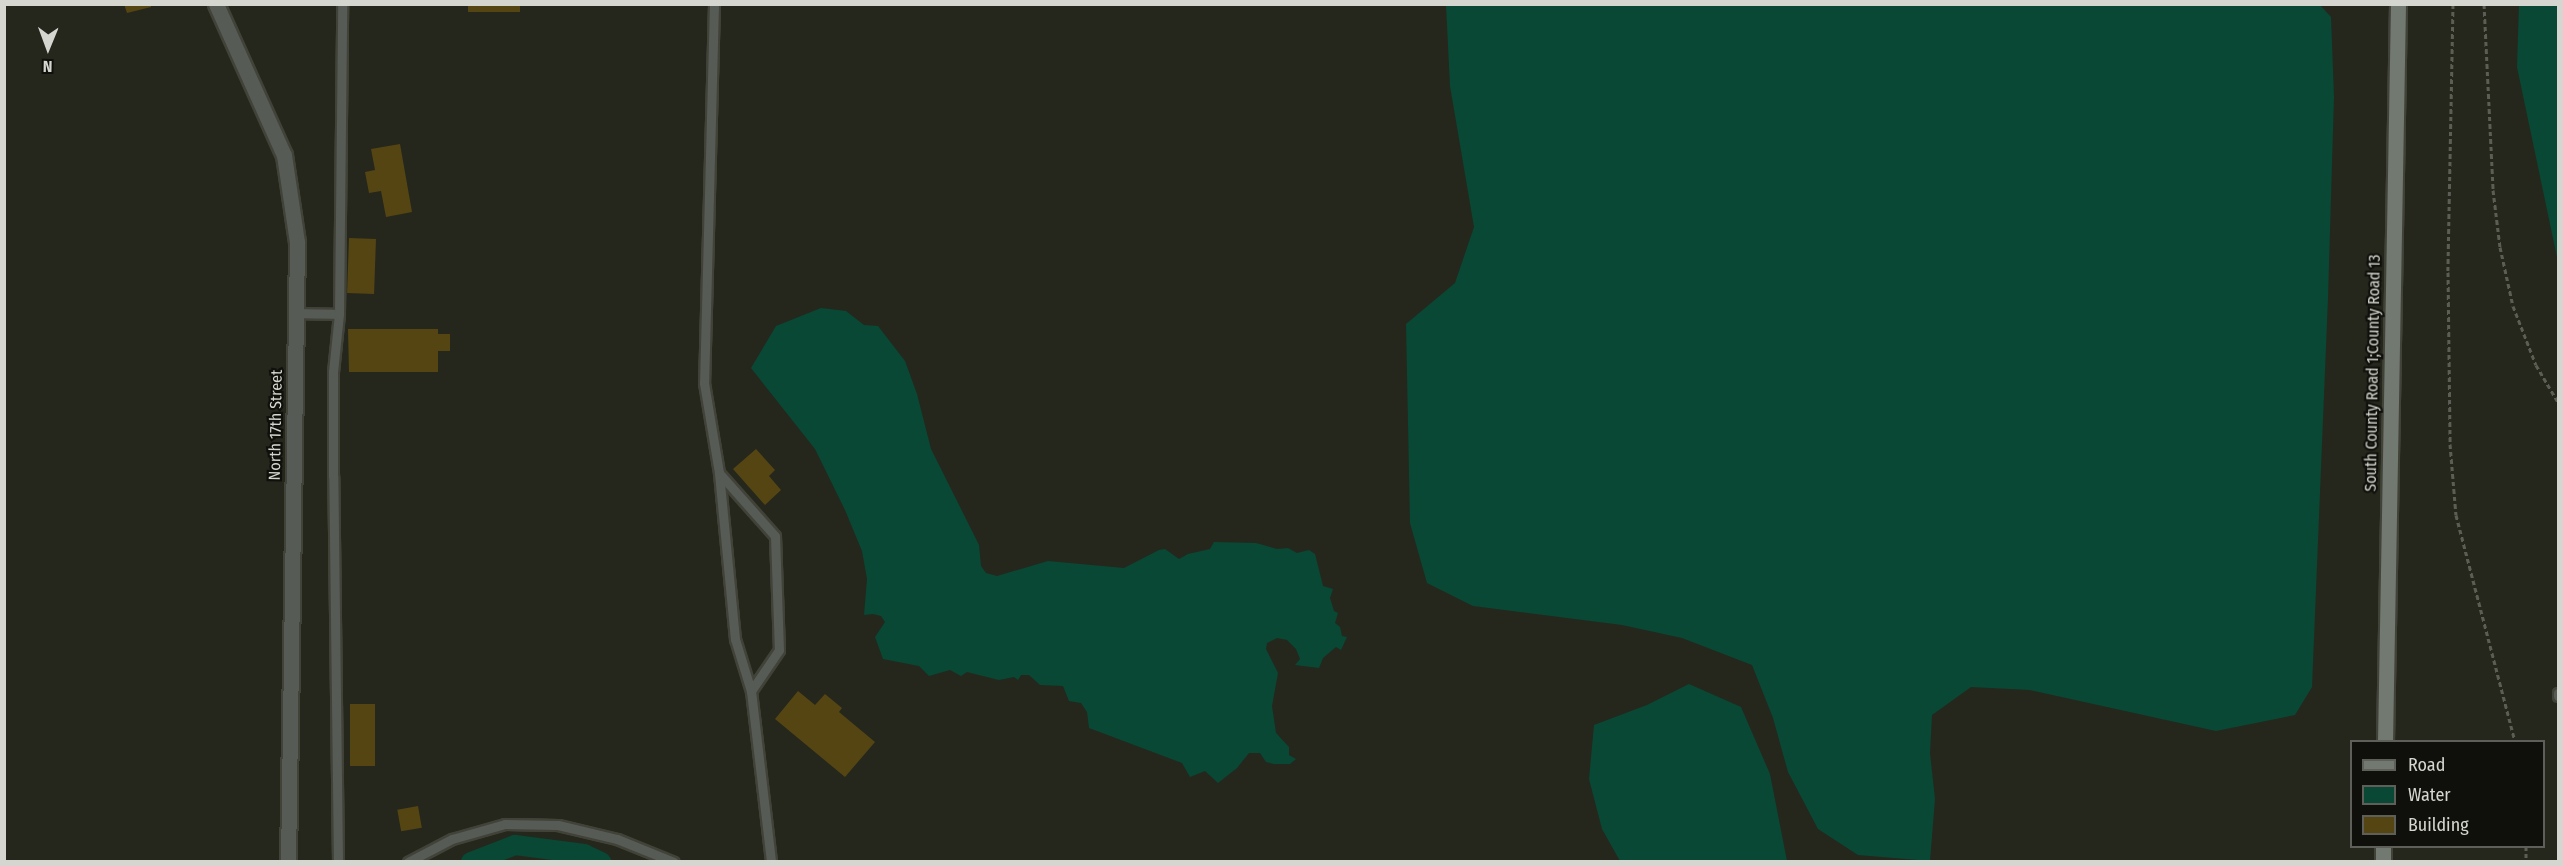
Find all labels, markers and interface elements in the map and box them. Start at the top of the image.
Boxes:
north arrow [18,18,78,78]
text: N [43,57,53,76]
street label: South County Road 1;County Road 13 [2361,254,2385,492]
street label: North 17th Street [265,370,287,480]
legend [2350,740,2545,848]
text: Road [2408,754,2445,776]
text: Water [2408,784,2451,806]
text: Building [2408,814,2469,836]

